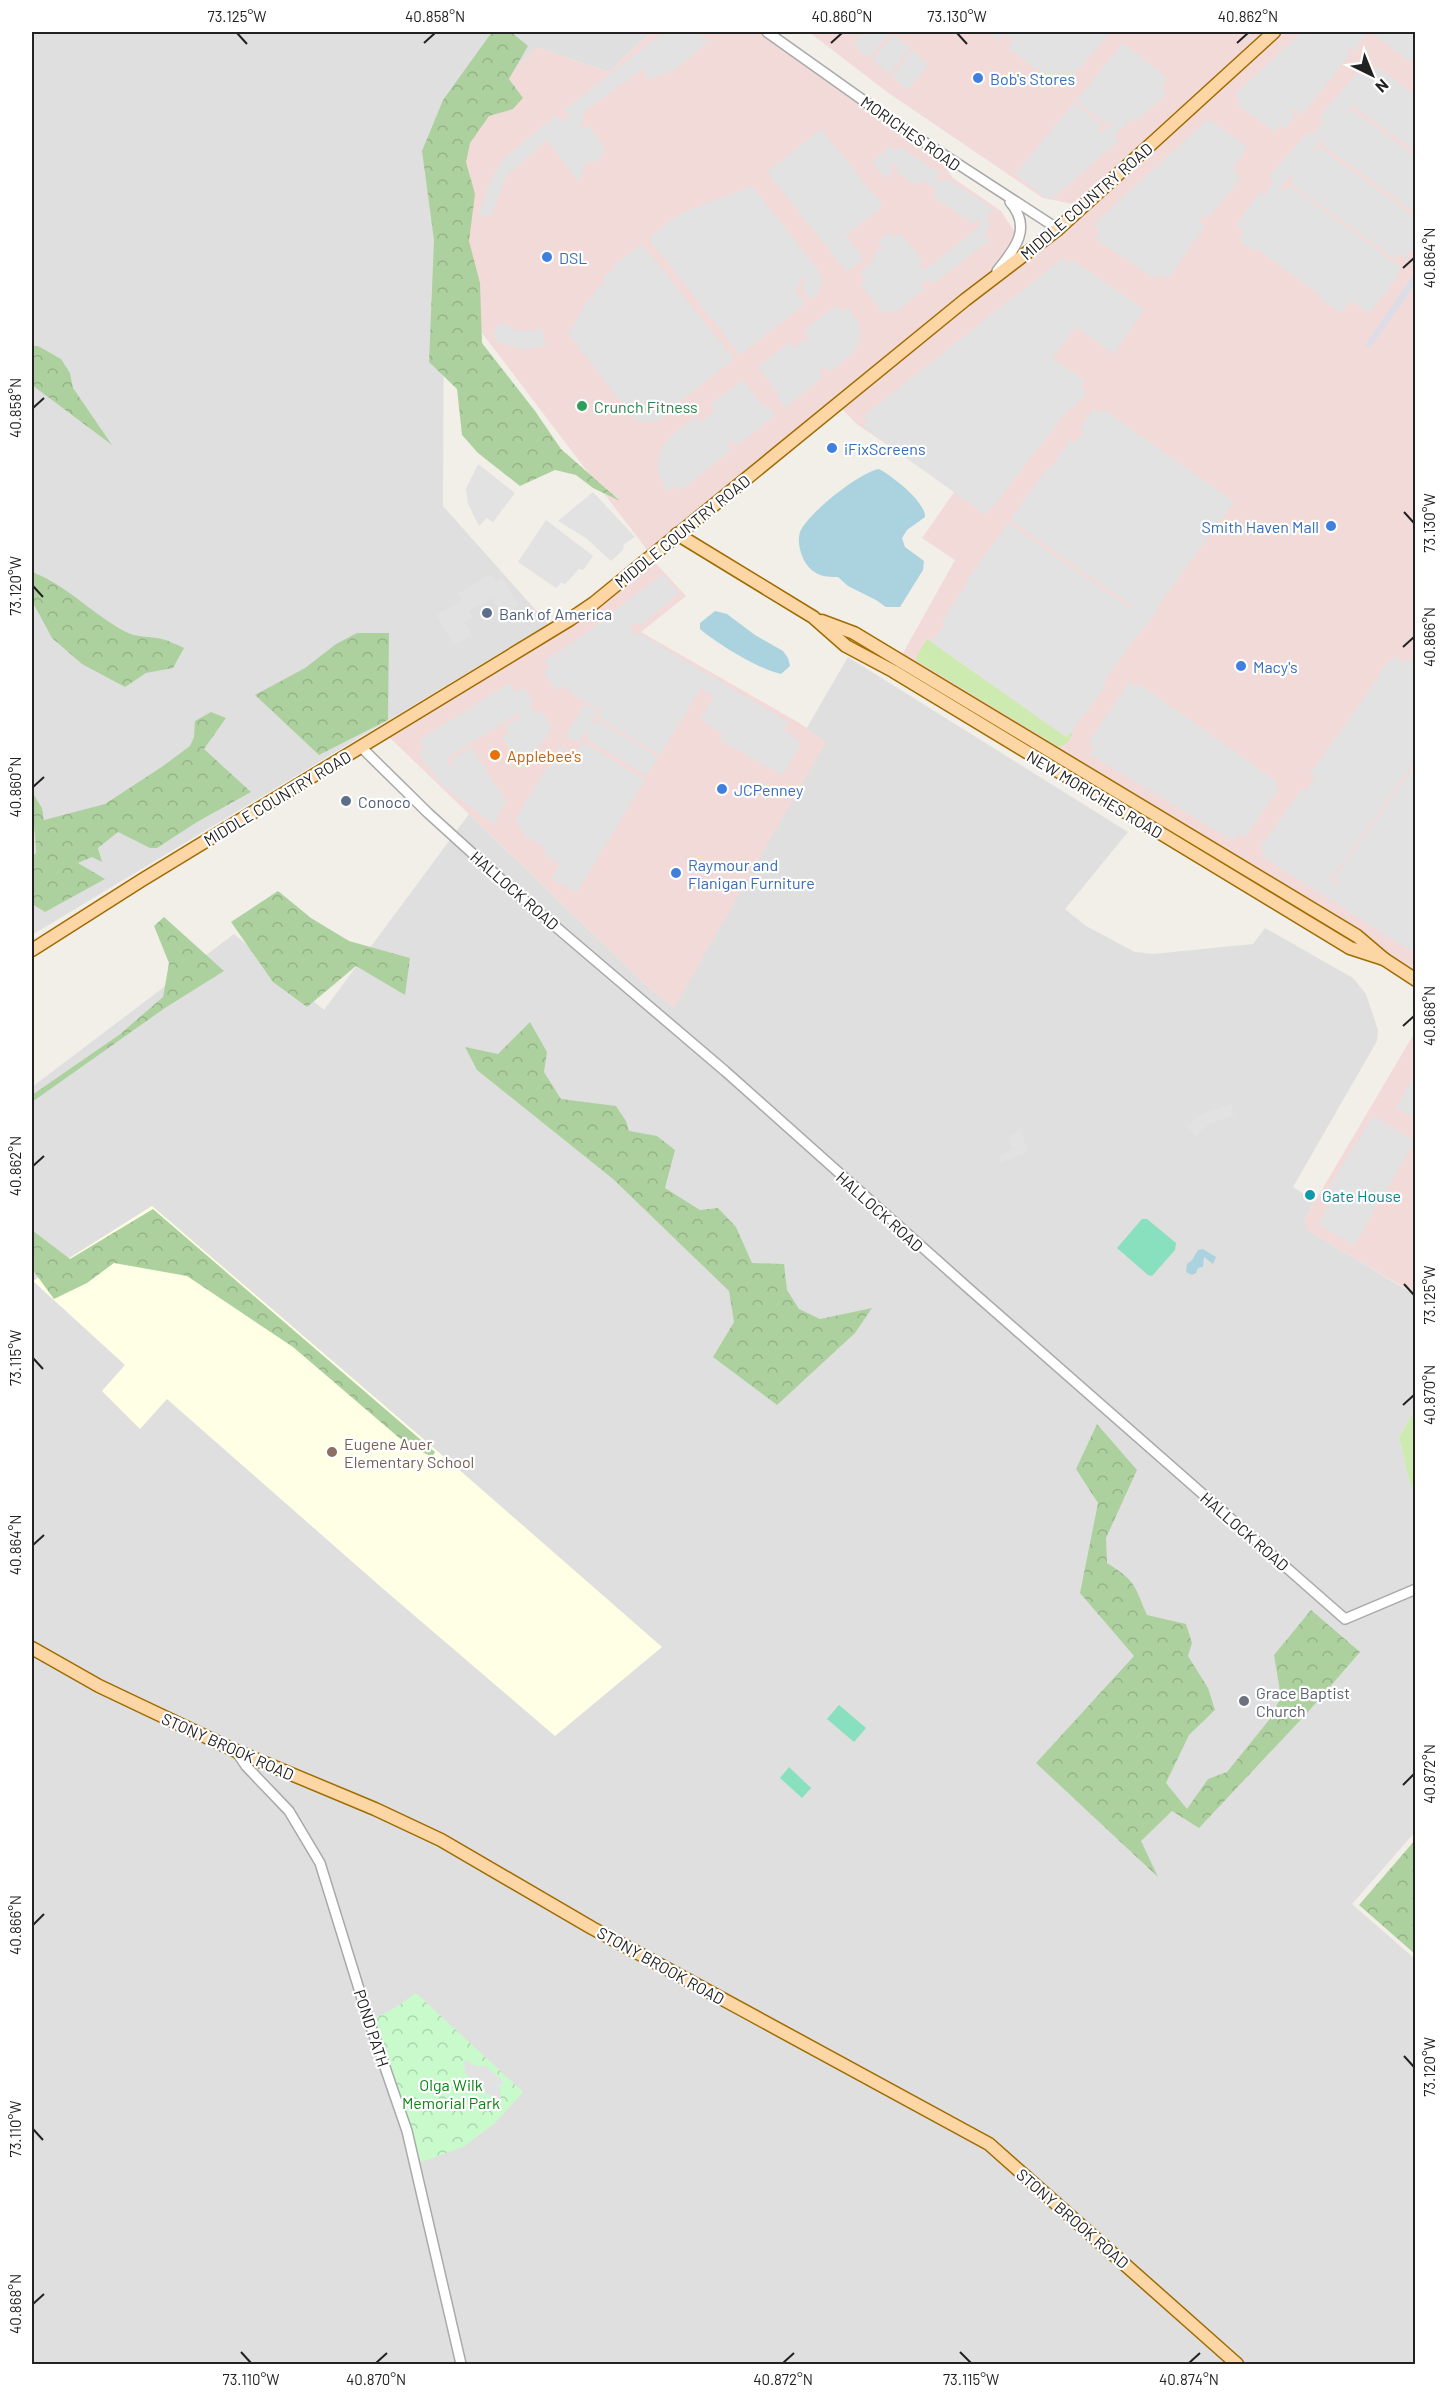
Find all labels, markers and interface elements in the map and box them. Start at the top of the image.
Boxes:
text: 73.125°W [208,7,266,25]
text: 40.858°N [405,7,465,25]
text: 40.860°N [812,7,872,25]
text: 73.130°W [927,7,987,25]
text: 40.862°N [1218,7,1278,25]
north arrow [1342,45,1402,105]
place label: Bob's Stores [990,69,1075,88]
marker: Bob's Stores [971,71,985,85]
text: N [1372,76,1393,97]
street label: MORICHES ROAD [858,92,964,174]
street label: MIDDLE COUNTRY ROAD [1016,139,1156,263]
text: 40.864°N [1420,228,1438,288]
place label: DSL [559,248,587,267]
marker: DSL [540,250,554,264]
text: 40.858°N [6,378,24,438]
place label: Crunch Fitness [594,397,698,416]
marker: Crunch Fitness [575,399,589,413]
place label: iFixScreens [844,439,926,458]
marker: iFixScreens [825,441,839,455]
street label: MIDDLE COUNTRY ROAD [611,471,753,591]
text: 73.130°W [1420,493,1438,553]
place label: Smith Haven Mall [1201,517,1319,536]
marker: Smith Haven Mall [1324,519,1338,533]
text: 73.120°W [6,556,24,616]
place label: Bank of America [499,604,612,623]
marker: Bank of America [480,606,494,620]
text: 40.866°N [1420,607,1438,667]
place label: Macy's [1253,657,1298,676]
marker: Macy's [1234,659,1248,673]
street label: MIDDLE COUNTRY ROAD [200,746,354,850]
place label: Applebee's [507,746,581,765]
street label: NEW MORICHES ROAD [1024,746,1166,842]
marker: Applebee's [488,748,502,762]
text: 40.860°N [6,757,24,817]
place label: JCPenney [734,780,804,799]
marker: JCPenney [715,782,729,796]
place label: Conoco [358,792,411,811]
marker: Conoco [339,794,353,808]
street label: HALLOCK ROAD [467,847,563,933]
place label: Raymour and Flanigan Furniture [688,855,815,892]
marker: Raymour and Flanigan Furniture [669,866,683,880]
text: 40.868°N [1420,986,1438,1046]
text: 40.862°N [6,1136,24,1196]
street label: HALLOCK ROAD [833,1167,927,1255]
place label: Gate House [1322,1186,1401,1205]
marker: Gate House [1303,1188,1317,1202]
text: 73.125°W [1420,1266,1438,1324]
text: 73.115°W [6,1330,24,1386]
text: 40.870°N [1420,1365,1438,1425]
place label: Eugene Auer Elementary School [344,1434,474,1471]
marker: Eugene Auer Elementary School [325,1445,339,1459]
street label: HALLOCK ROAD [1197,1488,1293,1574]
text: 40.864°N [6,1515,24,1575]
place label: Grace Baptist Church [1256,1683,1350,1720]
marker: Grace Baptist Church [1237,1694,1251,1708]
street label: STONY BROOK ROAD [159,1708,297,1784]
text: 40.872°N [1420,1744,1438,1804]
text: 40.866°N [6,1895,24,1955]
street label: STONY BROOK ROAD [594,1922,728,2008]
street label: POND PATH [351,1987,393,2069]
text: 73.120°W [1420,2037,1438,2097]
park label: Olga Wilk Memorial Park [402,2075,500,2112]
text: 73.110°W [6,2101,24,2157]
street label: STONY BROOK ROAD [1013,2164,1133,2272]
text: 40.868°N [6,2274,24,2334]
text: 73.110°W [223,2370,279,2388]
text: 40.870°N [346,2370,406,2388]
text: 40.872°N [753,2370,813,2388]
text: 73.115°W [943,2370,999,2388]
text: 40.874°N [1159,2370,1219,2388]

